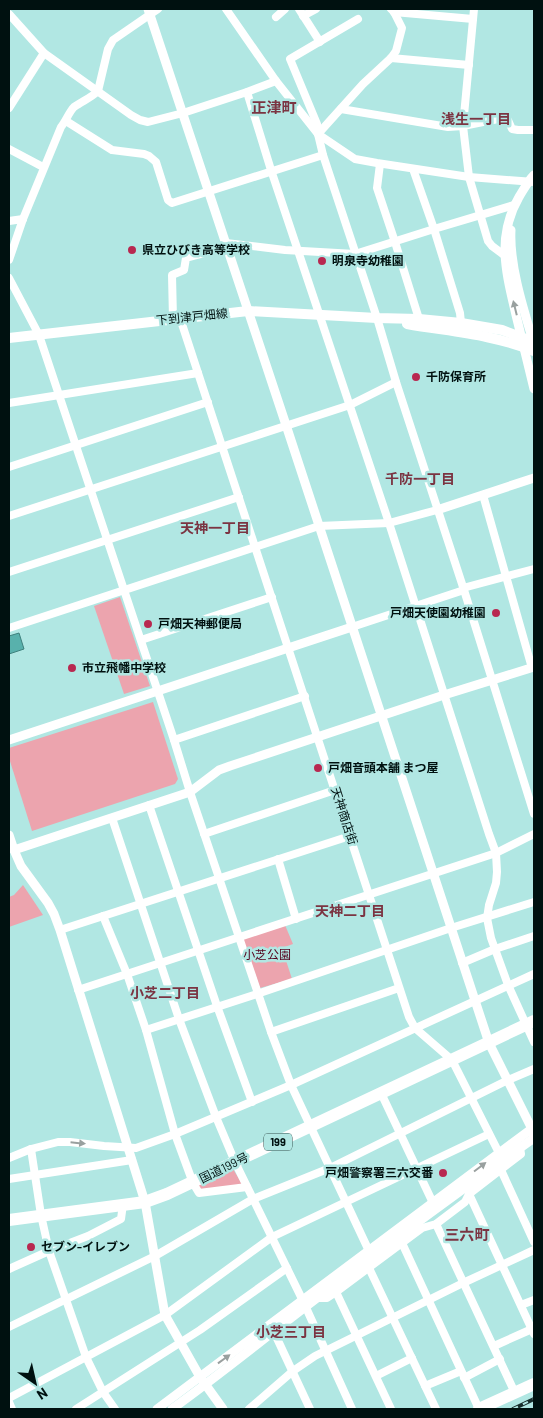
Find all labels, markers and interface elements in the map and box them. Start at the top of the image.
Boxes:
district label: 正津町 [251,98,297,116]
district label: 浅生一丁目 [441,110,511,127]
place label: 県立ひびき高等学校 [142,242,250,256]
marker: 県立ひびき高等学校 [126,244,138,256]
place label: 明泉寺幼稚園 [332,253,404,267]
marker: 明泉寺幼稚園 [316,255,328,267]
one-way arrow [511,300,519,315]
street label: 下到津戸畑線 [155,305,228,327]
place label: 千防保育所 [426,369,486,383]
marker: 千防保育所 [410,371,422,383]
district label: 千防一丁目 [385,470,455,487]
district label: 天神一丁目 [180,519,250,536]
place label: 戸畑天使園幼稚園 [390,605,486,619]
marker: 戸畑天使園幼稚園 [490,607,502,619]
place label: 戸畑天神郵便局 [158,616,242,630]
marker: 戸畑天神郵便局 [142,618,154,630]
place label: 市立飛幡中学校 [82,660,166,674]
marker: 市立飛幡中学校 [66,662,78,674]
place label: 戸畑音頭本舗 まつ屋 [328,760,438,774]
marker: 戸畑音頭本舗 まつ屋 [312,762,324,774]
street label: 天神商店街 [329,785,361,846]
district label: 天神二丁目 [315,902,385,919]
park label: 小芝公園 [243,947,291,961]
district label: 小芝二丁目 [130,984,200,1001]
road number: 199 [264,1134,292,1150]
one-way arrow [71,1139,87,1147]
street label: 国道199号 [197,1149,250,1185]
one-way arrow [473,1162,486,1173]
place label: 戸畑警察署三六交番 [325,1165,434,1179]
marker: 戸畑警察署三六交番 [437,1167,449,1179]
district label: 三六町 [444,1225,490,1243]
place label: セブン-イレブン [41,1239,130,1253]
marker: セブン-イレブン [25,1241,37,1253]
district label: 小芝三丁目 [256,1323,326,1340]
one-way arrow [217,1354,231,1364]
north arrow [10,1358,60,1408]
text: N [34,1385,51,1404]

